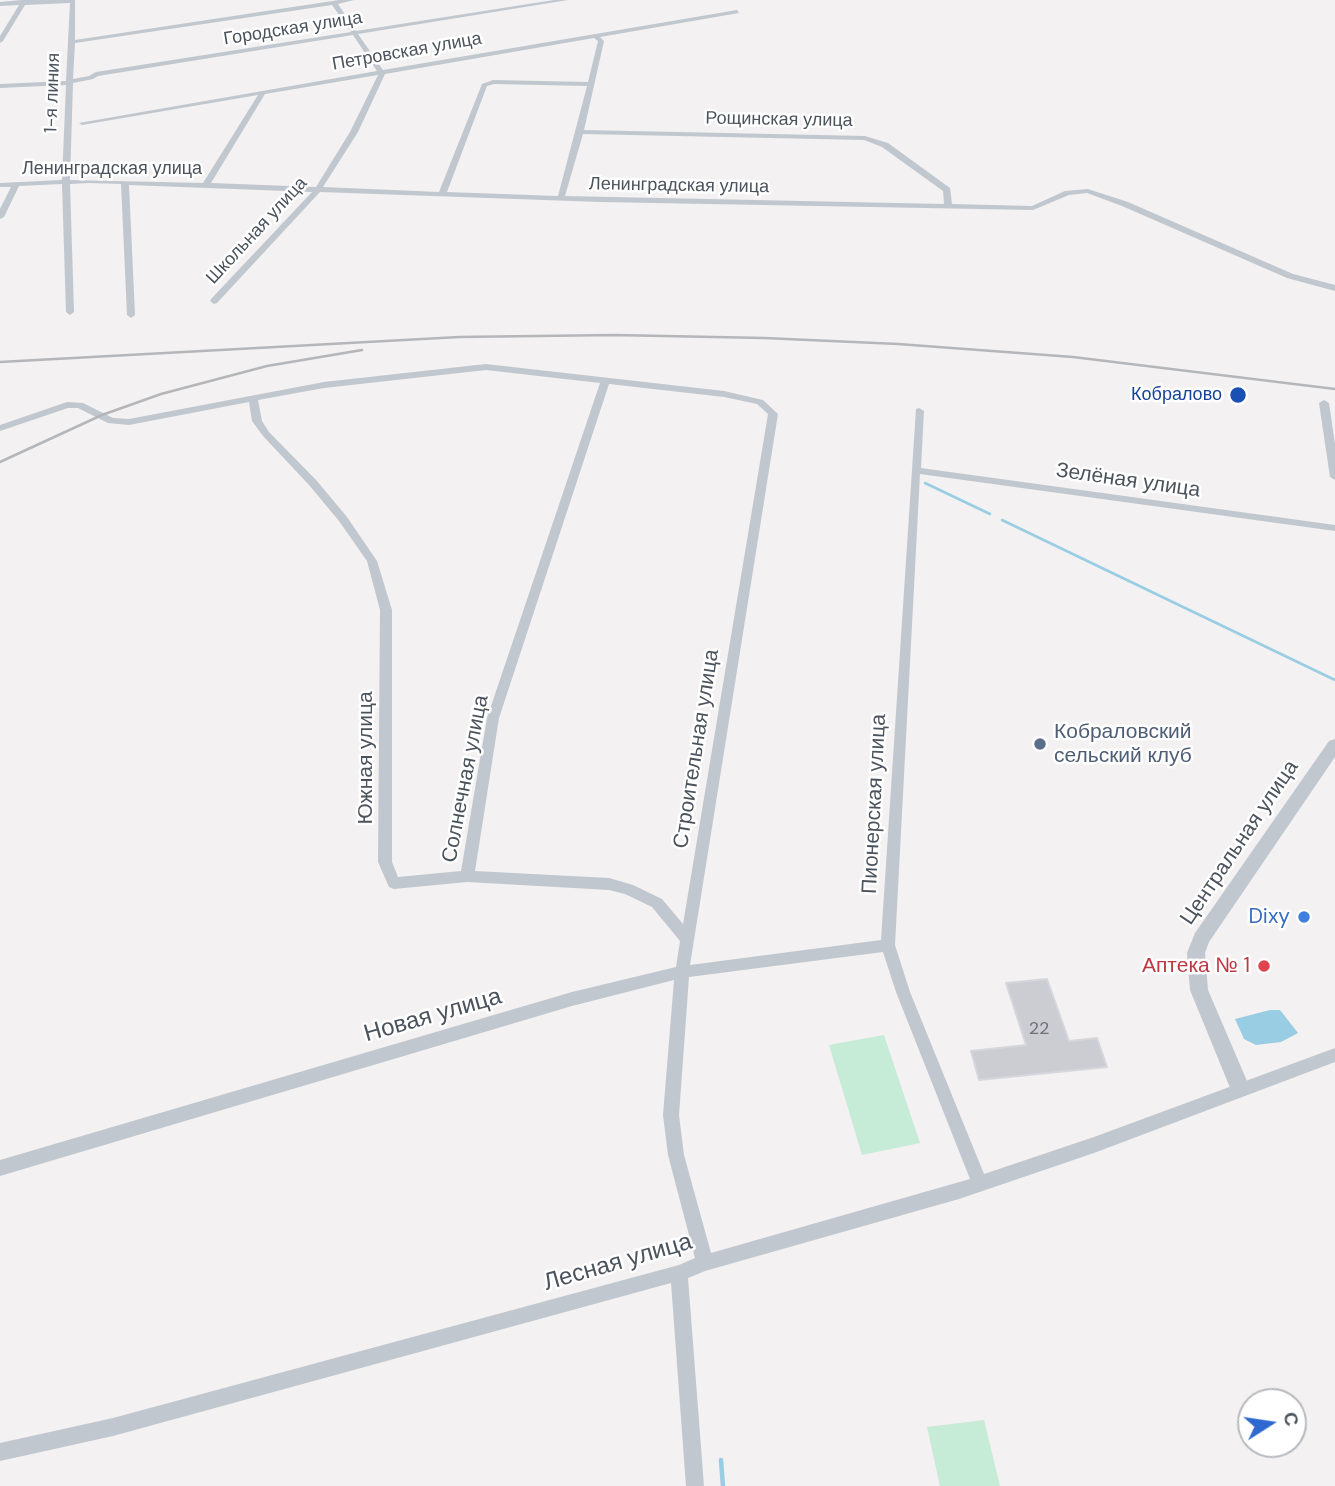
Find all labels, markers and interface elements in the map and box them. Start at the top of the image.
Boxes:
street label: Городская улица [222,7,364,51]
street label: Петровская улица [331,28,483,76]
street label: 1-я линия [41,53,65,133]
street label: Рощинская улица [705,108,853,132]
street label: Ленинградская улица [22,158,202,180]
street label: Школьная улица [202,173,312,289]
street label: Ленинградская улица [589,174,769,198]
place label: Кобралово [1131,384,1222,406]
marker: Кобралово [1228,385,1248,405]
street label: Зелёная улица [1054,458,1202,504]
street label: Строительная улица [669,648,725,850]
street label: Южная улица [353,691,379,825]
street label: Солнечная улица [437,693,495,865]
street label: Пионерская улица [858,713,892,895]
place label: Кобраловский сельский клуб [1054,719,1192,769]
marker: Кобраловский сельский клуб [1032,736,1048,752]
street label: Центральная улица [1176,756,1304,930]
place label: Dixy [1248,904,1290,930]
marker: Dixy [1296,909,1312,925]
place label: Аптека № 1 [1142,953,1250,979]
marker: Аптека № 1 [1256,958,1272,974]
street label: Новая улица [361,983,505,1049]
house number: 22 [1029,1018,1049,1040]
street label: Лесная улица [540,1228,696,1298]
north arrow [1237,1388,1307,1458]
text: С [1277,1410,1305,1428]

